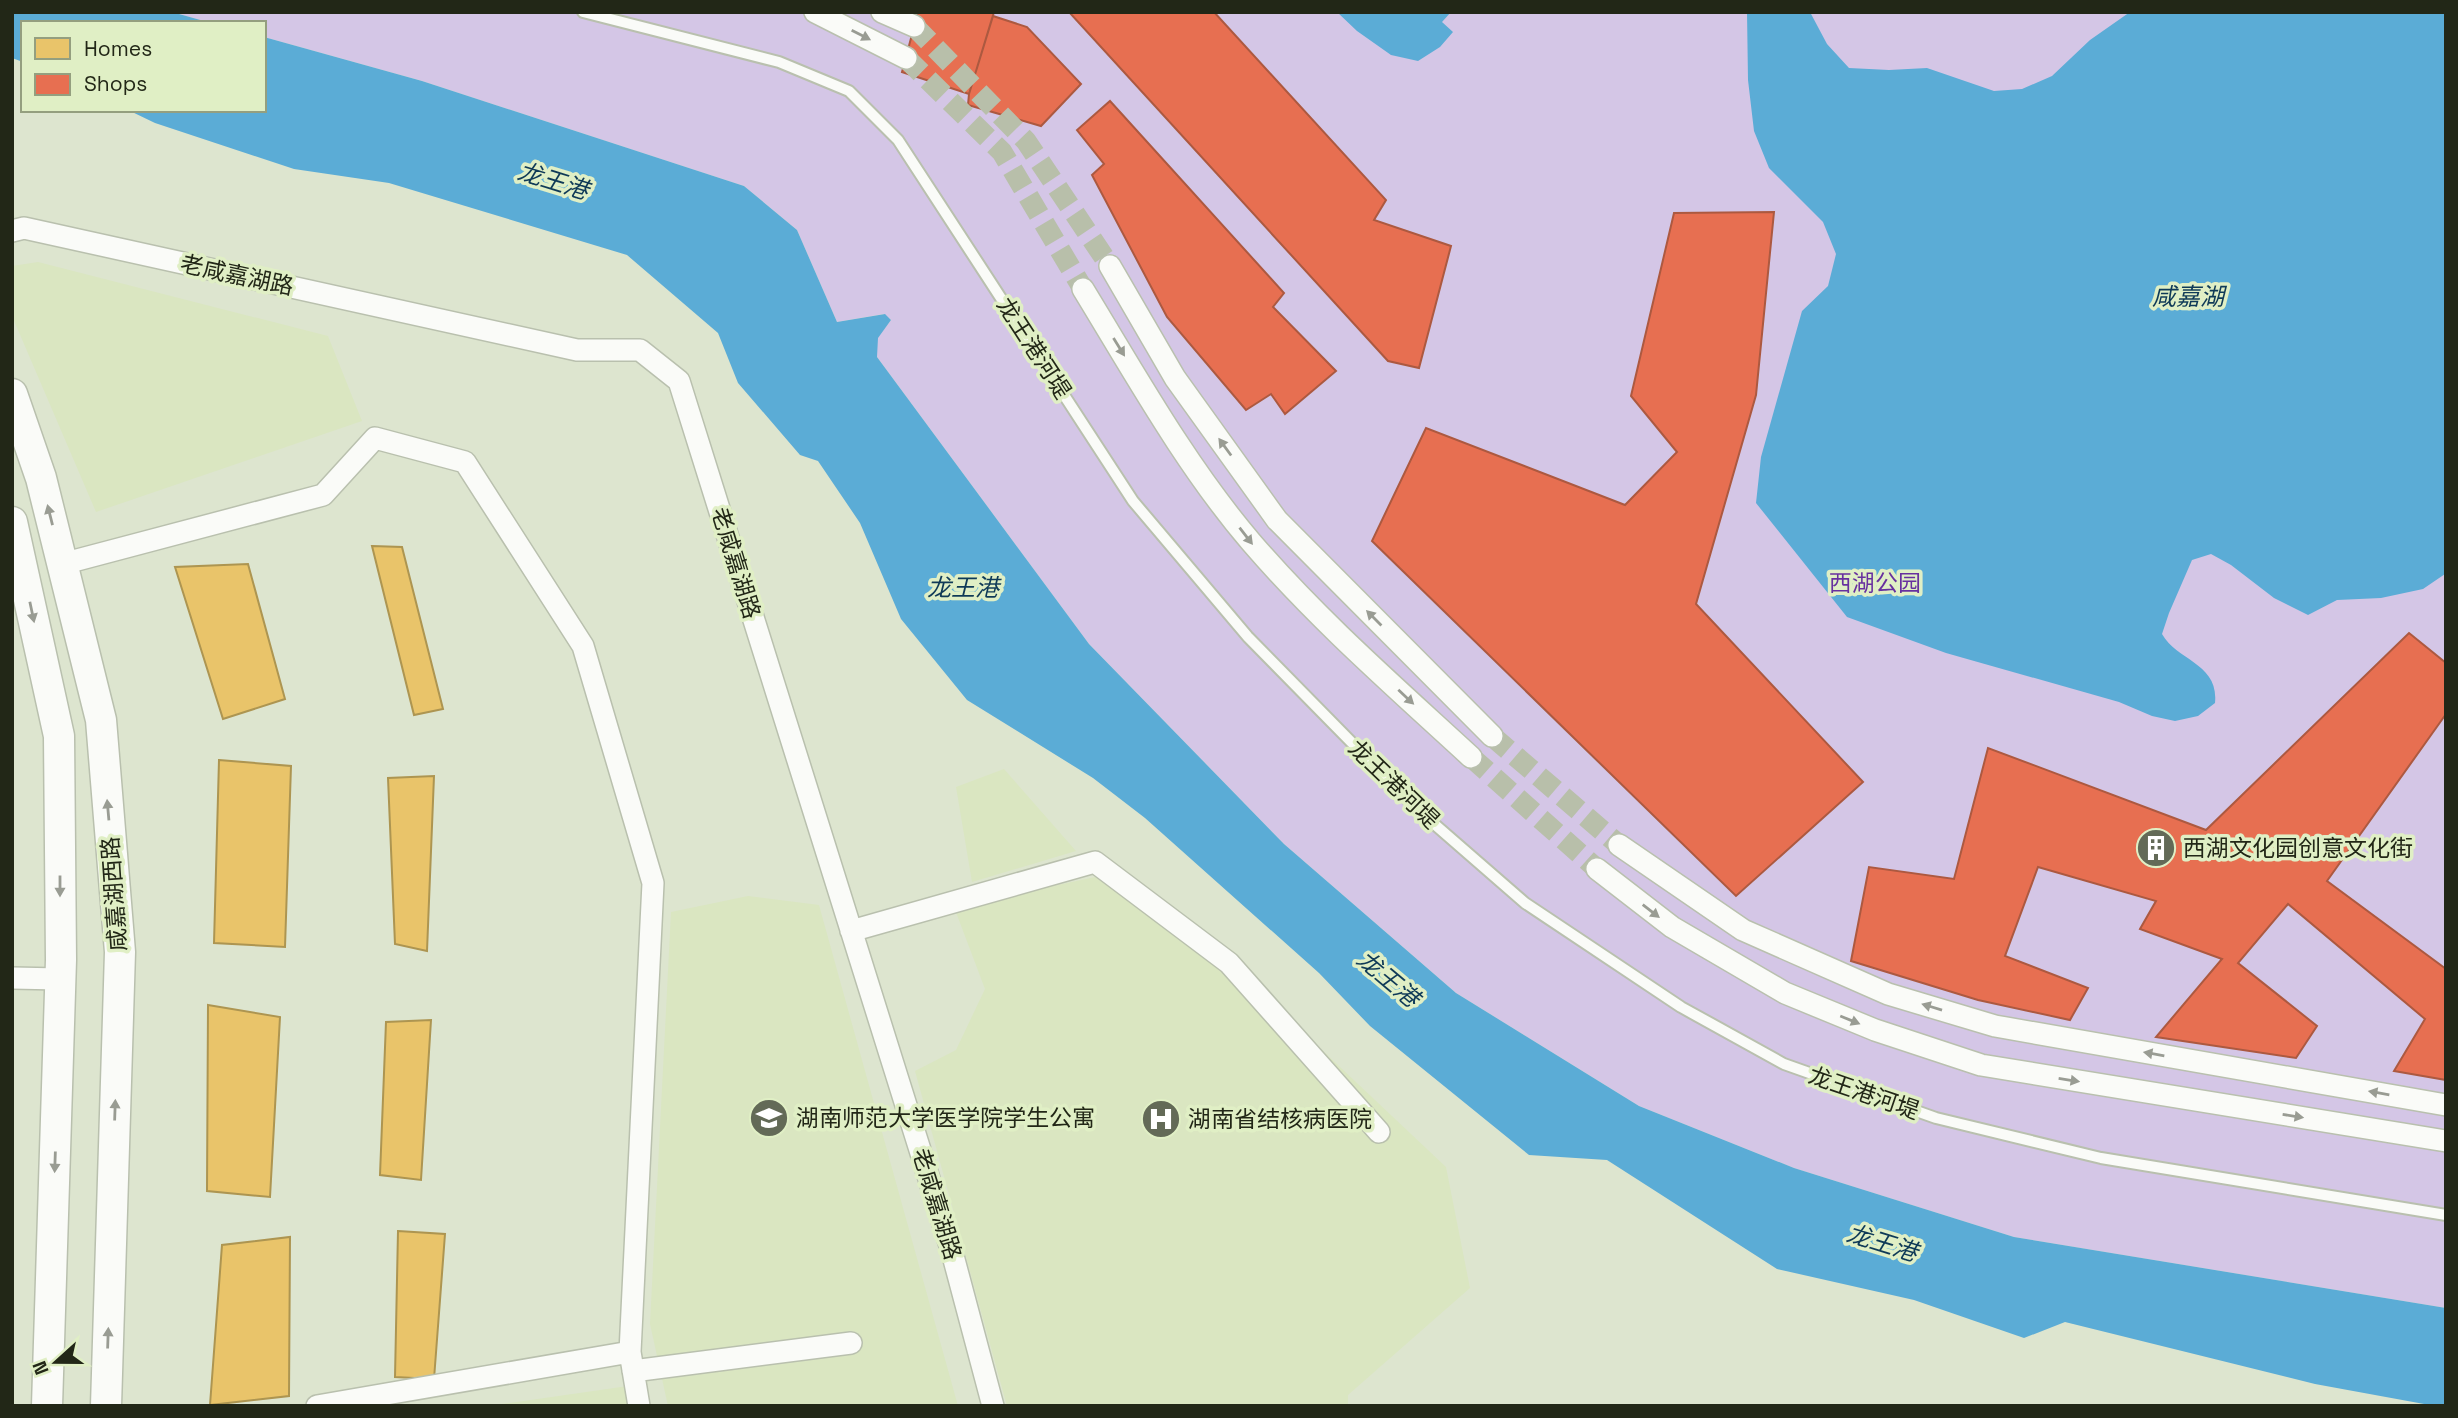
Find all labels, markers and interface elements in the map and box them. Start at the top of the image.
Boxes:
legend [21,21,266,112]
one-way arrow [851,29,871,41]
text: Homes [84,35,152,62]
text: Shops [84,70,147,97]
water label: 龙王港 [514,155,595,207]
street label: 老咸嘉湖路 [178,248,296,302]
water label: 咸嘉湖 [2152,281,2228,312]
street label: 龙王港河堤 [990,292,1078,404]
one-way arrow [1113,338,1126,357]
one-way arrow [1218,438,1232,456]
one-way arrow [44,504,55,526]
street label: 老咸嘉湖路 [705,504,767,622]
one-way arrow [1239,526,1254,544]
park label: 西湖公园 [1829,568,1921,598]
water label: 龙王港 [927,572,1002,603]
one-way arrow [27,601,38,623]
one-way arrow [1366,609,1383,626]
one-way arrow [1397,689,1414,705]
street label: 龙王港河堤 [1342,733,1446,835]
one-way arrow [102,798,113,820]
building icon: 西湖文化园创意文化街 [2135,827,2177,869]
place label: 西湖文化园创意文化街 [2183,833,2413,863]
street label: 咸嘉湖西路 [95,836,133,952]
one-way arrow [54,875,66,897]
one-way arrow [1642,904,1660,918]
water label: 龙王港 [1351,944,1428,1016]
one-way arrow [1921,1002,1942,1012]
one-way arrow [1840,1014,1861,1025]
one-way arrow [2143,1048,2165,1059]
street label: 龙王港河堤 [1805,1060,1923,1126]
one-way arrow [2058,1074,2080,1085]
one-way arrow [2367,1087,2389,1098]
school or university icon: 湖南师范大学医学院学生公寓 [748,1097,790,1139]
hospital icon: 湖南省结核病医院 [1140,1098,1182,1140]
one-way arrow [109,1099,121,1121]
place label: 湖南师范大学医学院学生公寓 [796,1103,1095,1133]
place label: 湖南省结核病医院 [1188,1104,1372,1134]
one-way arrow [2282,1111,2304,1122]
street label: 老咸嘉湖路 [906,1145,968,1263]
one-way arrow [49,1151,60,1173]
water label: 龙王港 [1843,1217,1924,1269]
one-way arrow [103,1326,114,1348]
north arrow [21,1327,91,1397]
text: N [27,1357,55,1378]

